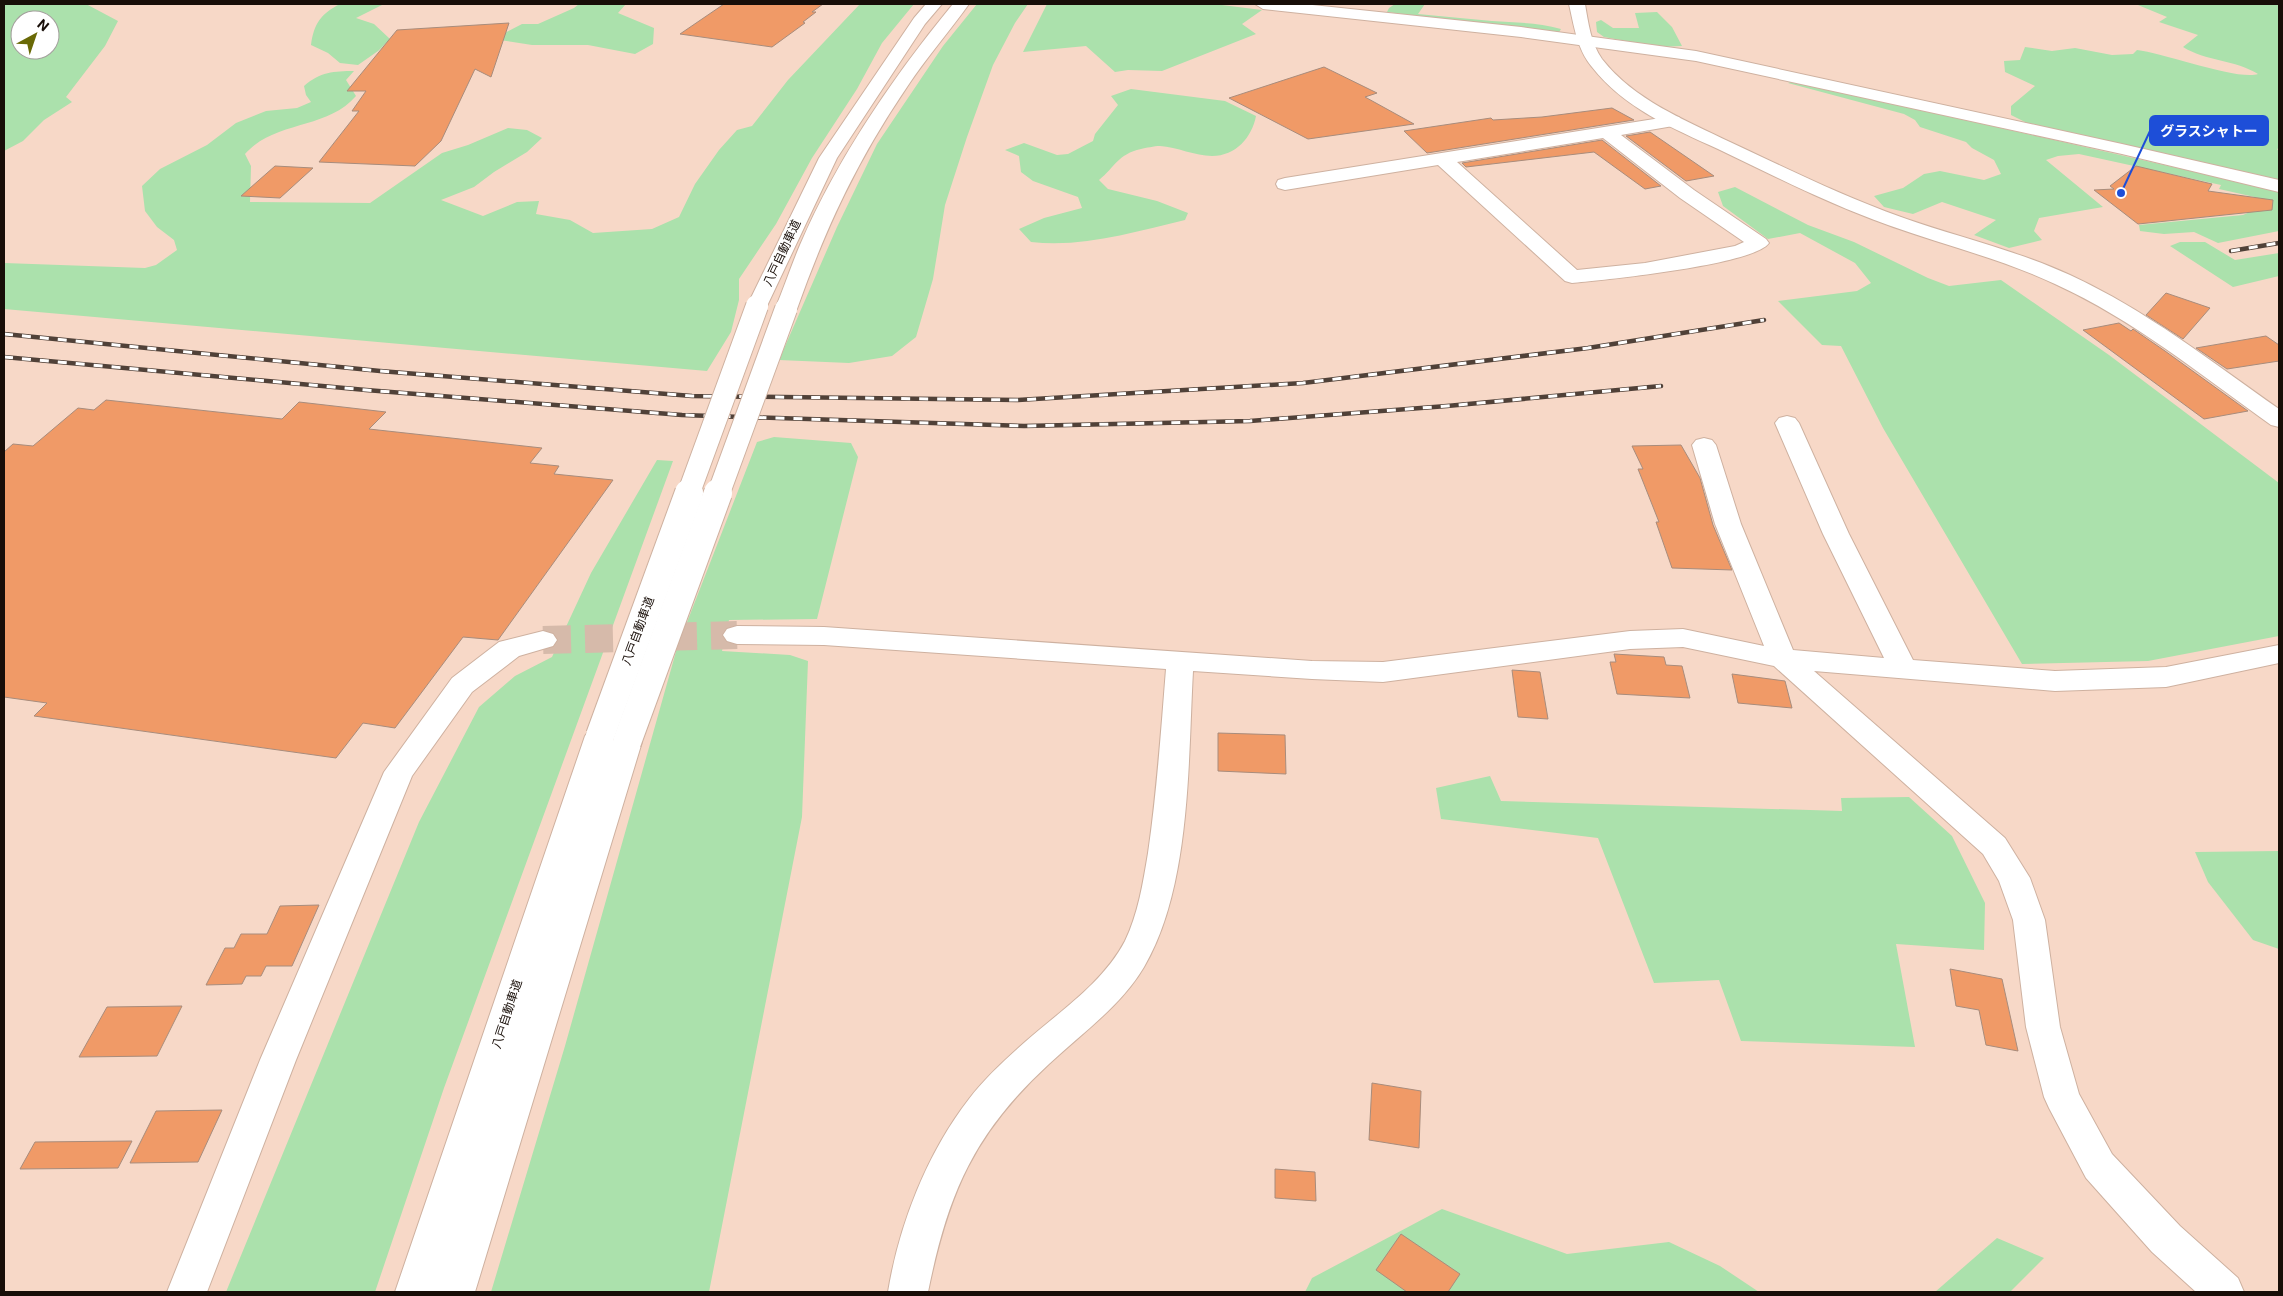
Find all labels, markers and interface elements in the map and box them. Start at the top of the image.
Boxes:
north arrow [10,10,60,60]
text: N [34,16,52,34]
callout: グラスシャトー [2150,116,2268,145]
text: グラスシャトー [2160,123,2258,139]
street label: 八戸自動車道 [760,217,804,289]
street label: 八戸自動車道 [619,595,657,667]
street label: 八戸自動車道 [489,978,525,1050]

